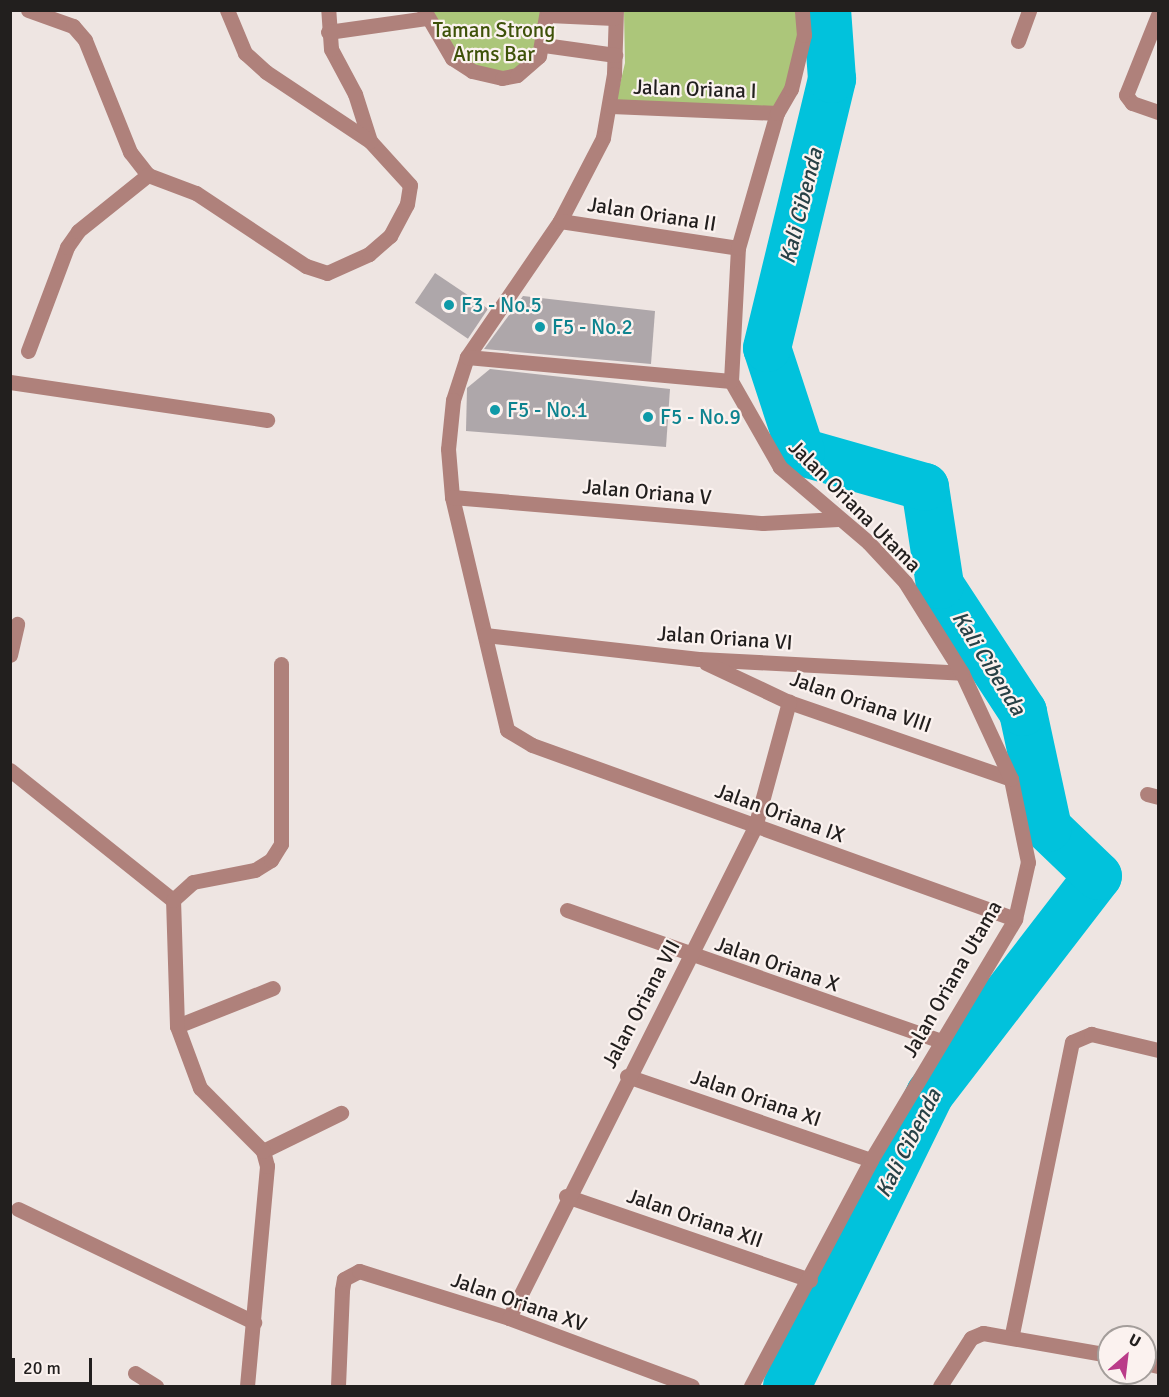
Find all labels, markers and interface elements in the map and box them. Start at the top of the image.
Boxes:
park label: Taman Strong Arms Bar [433,17,555,67]
street label: Jalan Oriana I [633,74,757,104]
water label: Kali Cibenda [774,146,828,266]
street label: Jalan Oriana II [586,191,718,237]
place label: F3 - No.5 [461,292,542,318]
marker: F3 - No.5 [442,298,456,312]
place label: F5 - No.2 [552,314,633,340]
marker: F5 - No.2 [533,320,547,334]
place label: F5 - No.1 [507,397,588,423]
marker: F5 - No.1 [488,403,502,417]
place label: F5 - No.9 [660,404,741,430]
marker: F5 - No.9 [641,410,655,424]
street label: Jalan Oriana Utama [784,435,926,577]
street label: Jalan Oriana V [581,474,713,510]
water label: Kali Cibenda [947,606,1031,720]
street label: Jalan Oriana VI [656,621,794,655]
street label: Jalan Oriana VIII [787,666,935,738]
street label: Jalan Oriana IX [712,778,848,848]
street label: Jalan Oriana Utama [897,896,1007,1062]
street label: Jalan Oriana X [712,931,842,997]
street label: Jalan Oriana VII [597,935,685,1073]
street label: Jalan Oriana XI [688,1064,824,1132]
water label: Kali Cibenda [869,1084,947,1202]
street label: Jalan Oriana XII [624,1183,766,1253]
street label: Jalan Oriana XV [448,1267,590,1337]
north arrow [1097,1325,1157,1385]
text: U [1125,1330,1144,1352]
scale bar [15,1346,94,1384]
text: 20 m [23,1357,61,1379]

